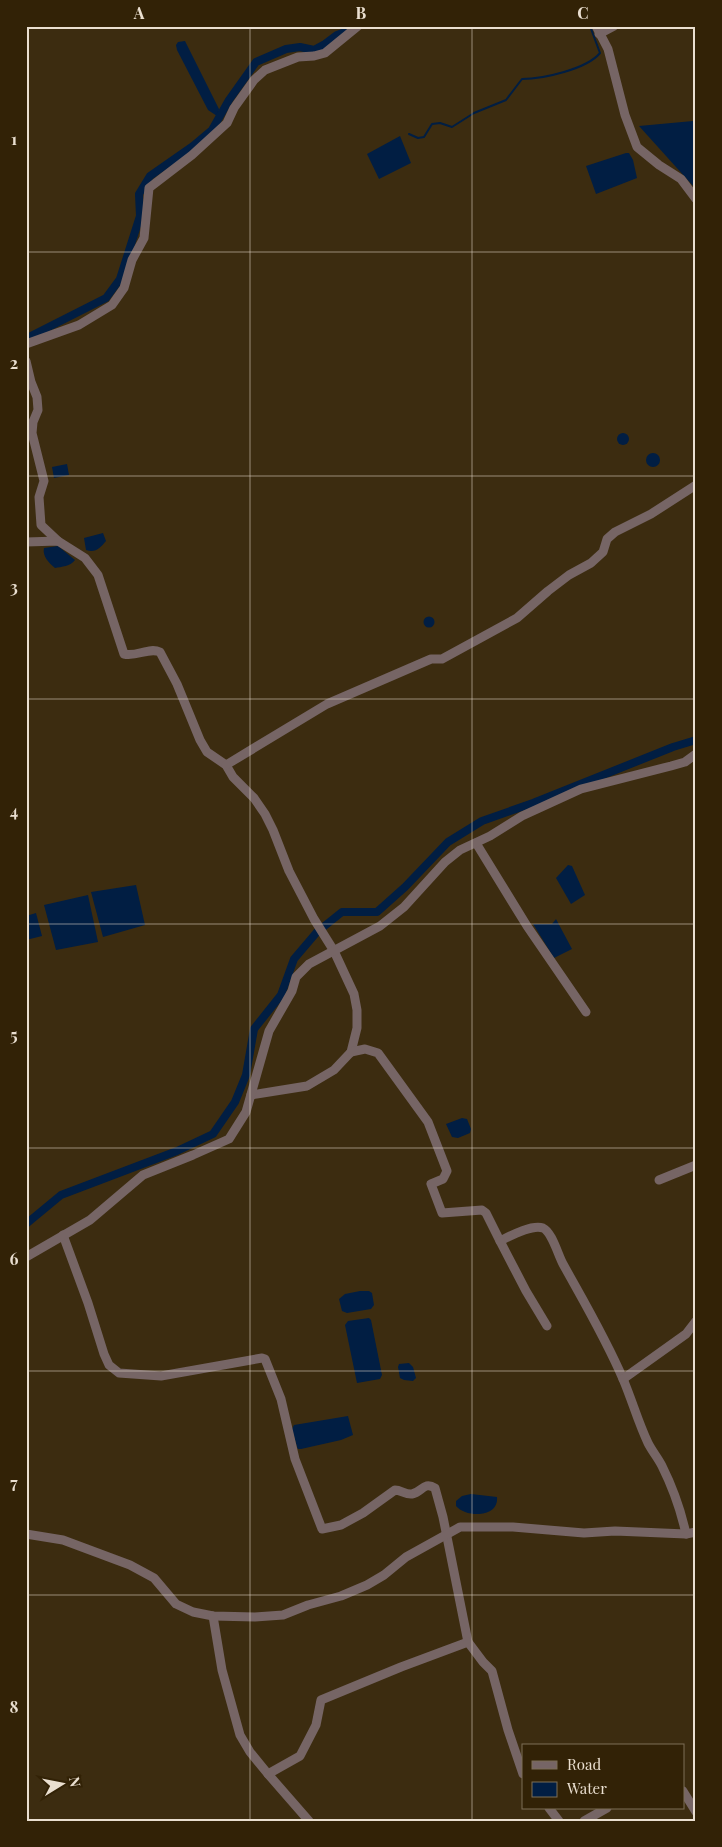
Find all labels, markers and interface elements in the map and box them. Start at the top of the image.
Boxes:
text: A [133,2,145,23]
text: B [356,2,367,23]
text: C [577,2,589,23]
text: 1 [11,128,17,149]
text: 2 [10,352,18,373]
text: 3 [10,576,18,597]
text: 4 [10,800,18,821]
text: 5 [10,1024,18,1045]
text: 6 [10,1248,19,1269]
text: 7 [10,1472,18,1493]
text: 8 [10,1696,19,1717]
legend [522,1744,684,1810]
text: Road [567,1754,601,1774]
north arrow [38,1760,88,1810]
text: N [65,1775,86,1788]
text: Water [566,1778,607,1798]

